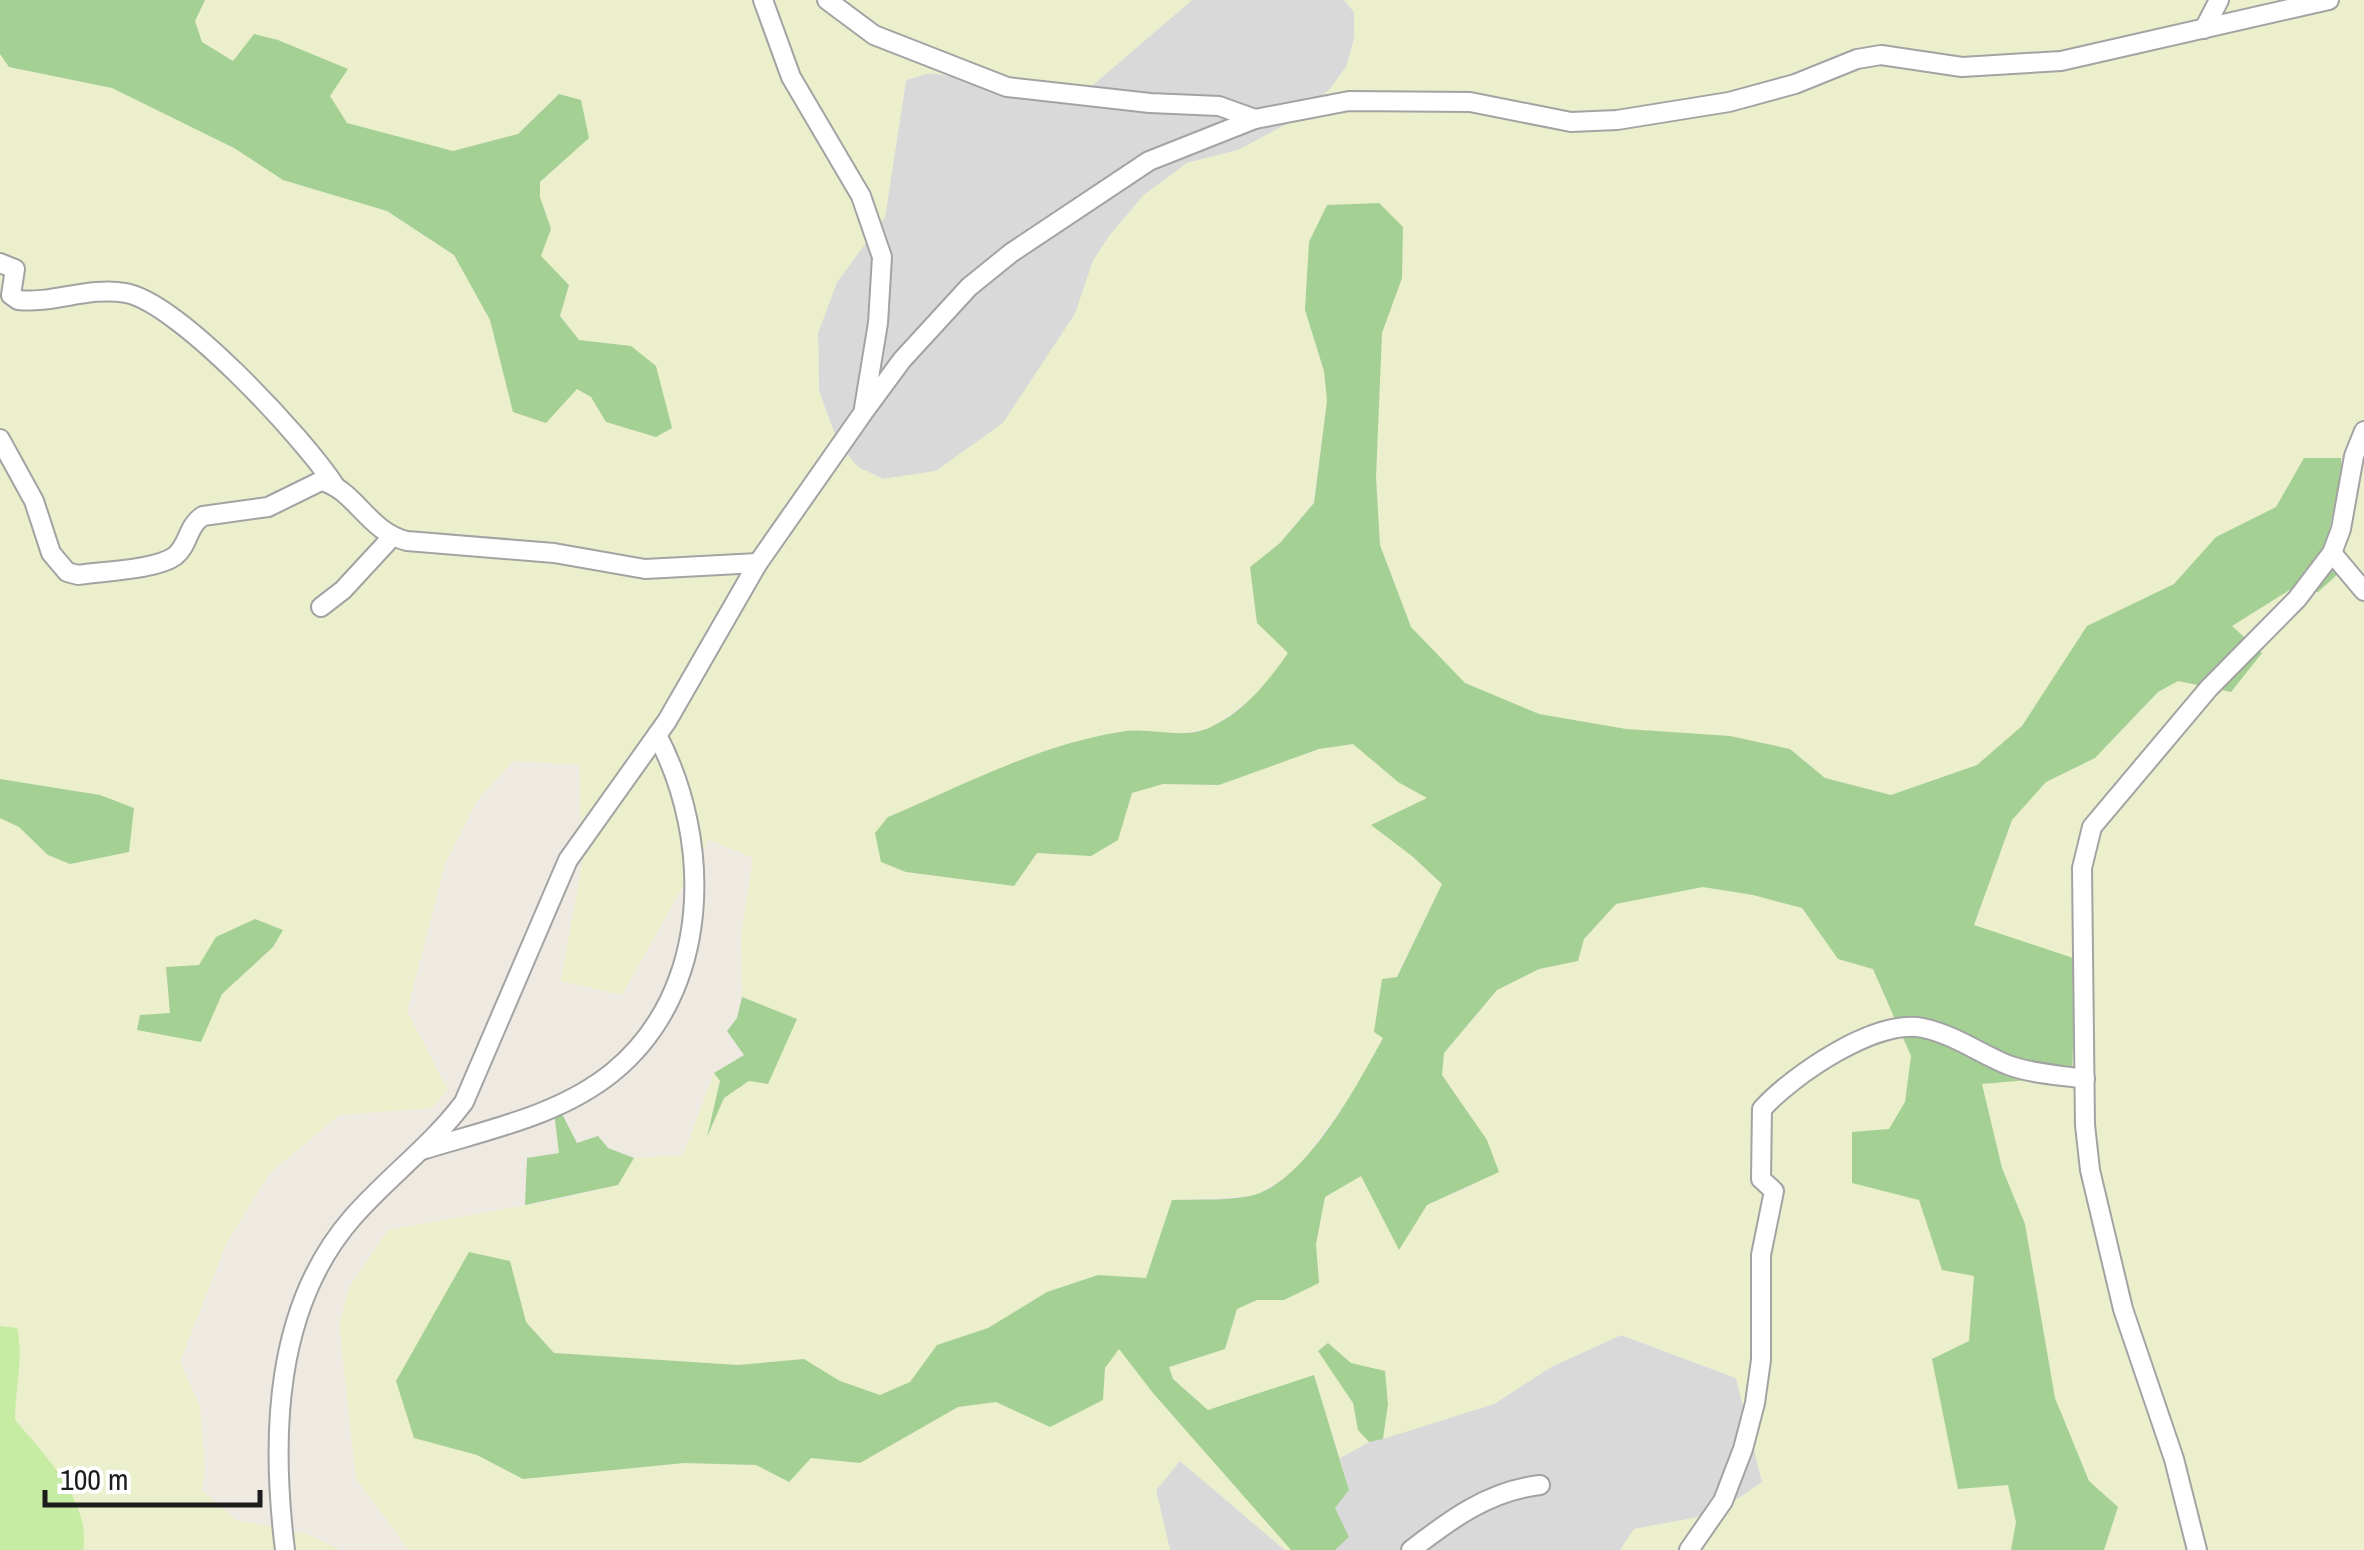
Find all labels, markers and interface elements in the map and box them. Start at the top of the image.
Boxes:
scale bar [45,1445,260,1507]
text: 100 m [60,1459,128,1499]

